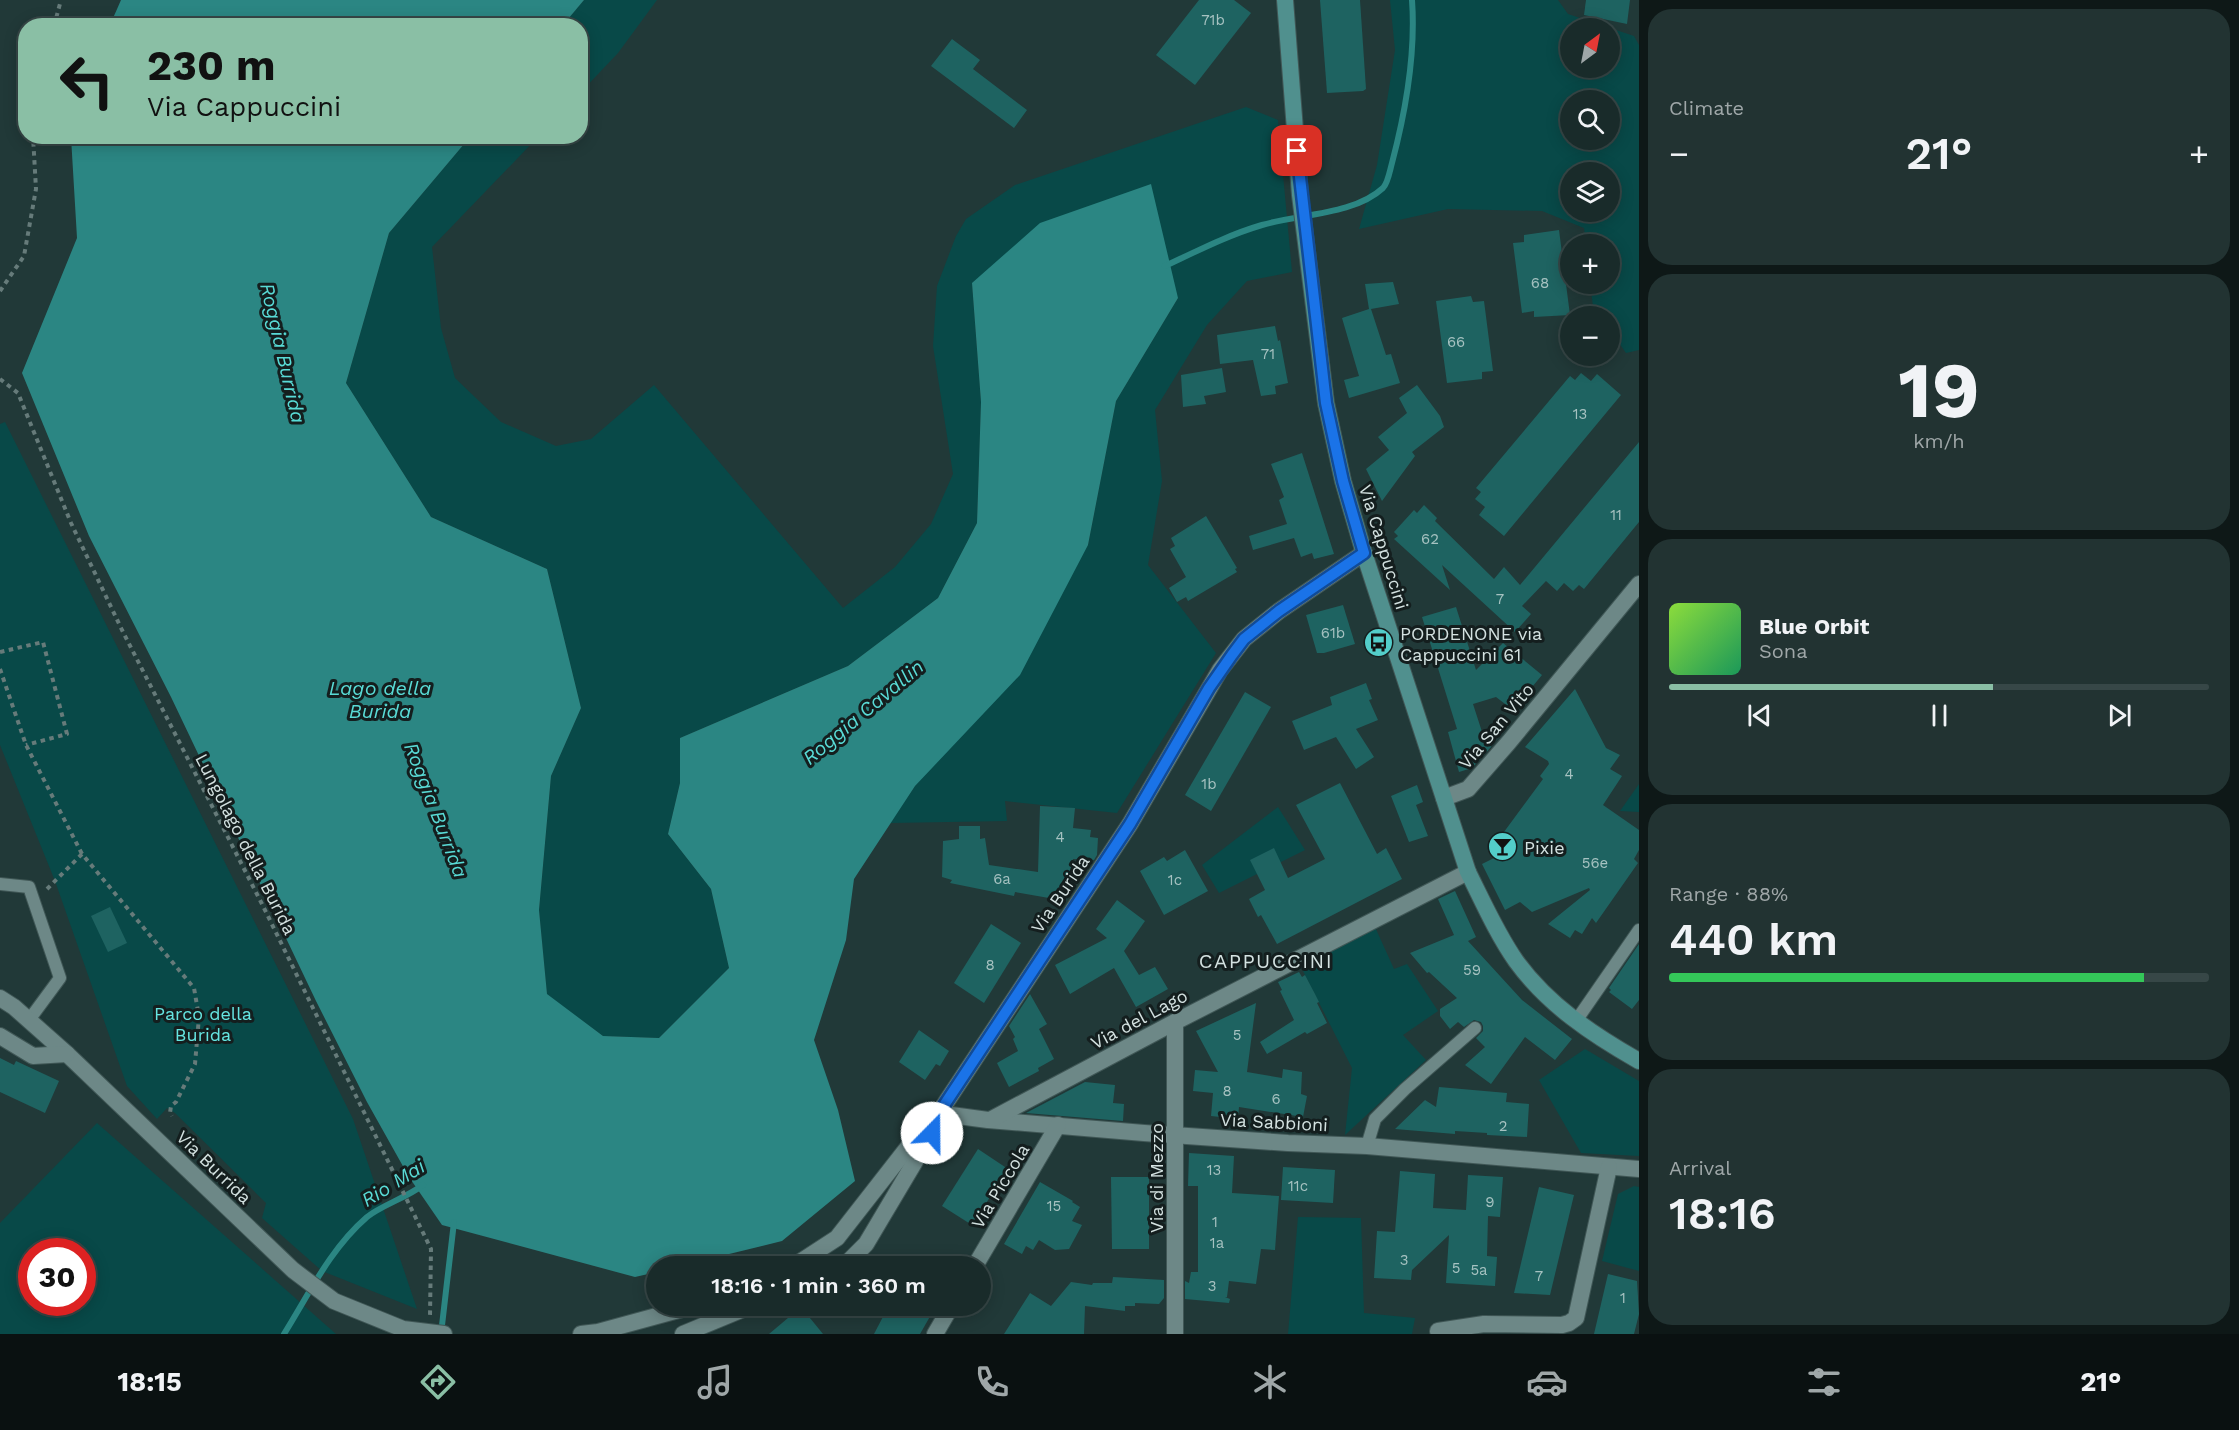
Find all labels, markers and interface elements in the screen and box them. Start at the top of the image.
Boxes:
house number: 71b [1201,11,1225,29]
north arrow [1560,18,1620,78]
map controls [1560,18,1620,366]
text: 230 m [147,41,276,90]
icon: left [48,42,126,120]
button: search [1560,90,1620,150]
text: Via Cappuccini [147,91,341,123]
text: Climate [1669,96,1744,120]
pin [1271,125,1322,176]
text: 21° [1905,127,1973,180]
icon: arrive [1280,134,1313,167]
text: − [1669,134,1689,173]
text: + [2189,134,2209,173]
button: layers [1560,162,1620,222]
button: + [1560,234,1620,294]
house number: 68 [1531,274,1549,292]
water label: Roggia Burrida [255,281,311,425]
button: − [1560,306,1620,366]
house number: 66 [1447,333,1465,351]
text: 19 [1898,344,1980,436]
house number: 71 [1261,345,1275,363]
house number: 13 [1573,405,1587,423]
text: km/h [1913,429,1965,453]
street label: Via Cappuccini [1355,482,1413,612]
house number: 11 [1610,506,1622,524]
house number: 62 [1421,530,1439,548]
house number: 7 [1496,590,1504,608]
text: Blue Orbit [1759,614,1869,639]
place label: PORDENONE via Cappuccini 61 [1400,623,1542,665]
house number: 61b [1321,624,1345,642]
bus stop icon: PORDENONE via Cappuccini 61 [1363,627,1395,659]
text: Sona [1759,639,1808,663]
water label: Roggia Cavallin [798,654,928,770]
water label: Lago della Burida [329,676,431,723]
street label: Via San Vito [1454,679,1538,773]
icon: previous [1743,699,1776,732]
icon: pause [1923,699,1956,732]
icon: next [2103,699,2136,732]
water label: Roggia Burrida [399,739,473,881]
street label: Lungolago della Burida [191,750,301,938]
house number: 4 [1564,765,1574,783]
house number: 1b [1201,775,1217,793]
house number: 4 [1055,828,1065,846]
bar icon: Pixie [1487,831,1519,863]
place label: Pixie [1524,837,1565,858]
street label: Via Burida [1026,851,1094,937]
house number: 56e [1582,854,1608,872]
house number: 6a [993,870,1011,888]
house number: 1c [1168,871,1182,889]
text: Range · 88% [1669,882,1788,906]
text: 440 km [1669,913,1838,966]
district label: CAPPUCCINI [1199,949,1333,973]
house number: 8 [985,956,995,974]
house number: 59 [1463,961,1481,979]
street label: Via del Lago [1087,985,1191,1053]
park label: Parco della Burida [154,1003,252,1045]
house number: 5 [1233,1026,1241,1044]
house number: 8 [1222,1082,1232,1100]
house number: 6 [1271,1090,1281,1108]
position arrow [900,1101,964,1165]
street label: Via Sabbioni [1220,1109,1328,1135]
house number: 2 [1499,1117,1507,1135]
street label: Via di Mezzo [1146,1123,1167,1233]
street label: Via Burrida [172,1126,256,1208]
street label: Via Piccola [967,1140,1033,1232]
water label: Rio Mai [357,1154,430,1212]
text: Arrival [1669,1156,1731,1180]
house number: 13 [1207,1161,1221,1179]
house number: 11c [1288,1177,1308,1195]
text: 18:16 [1669,1187,1776,1240]
house number: 9 [1485,1193,1495,1211]
house number: 15 [1047,1197,1061,1215]
house number: 1 [1212,1213,1218,1231]
house number: 1a [1210,1234,1225,1252]
speed limit sign: 30 [18,1238,96,1316]
house number: 3 [1400,1251,1408,1269]
house number: 5 [1452,1259,1460,1277]
house number: 5a [1470,1261,1488,1279]
house number: 7 [1535,1267,1543,1285]
text: 18:16 · 1 min · 360 m [711,1273,926,1298]
house number: 3 [1208,1277,1216,1295]
house number: 1 [1620,1289,1626,1307]
icon: directions [417,1361,459,1403]
icon: music [694,1361,736,1403]
icon: phone [971,1361,1013,1403]
icon: climate [1249,1361,1291,1403]
icon: car [1526,1361,1568,1403]
icon: filters [1803,1361,1845,1403]
text: 18:15 [118,1366,182,1398]
text: 21° [2080,1366,2121,1398]

